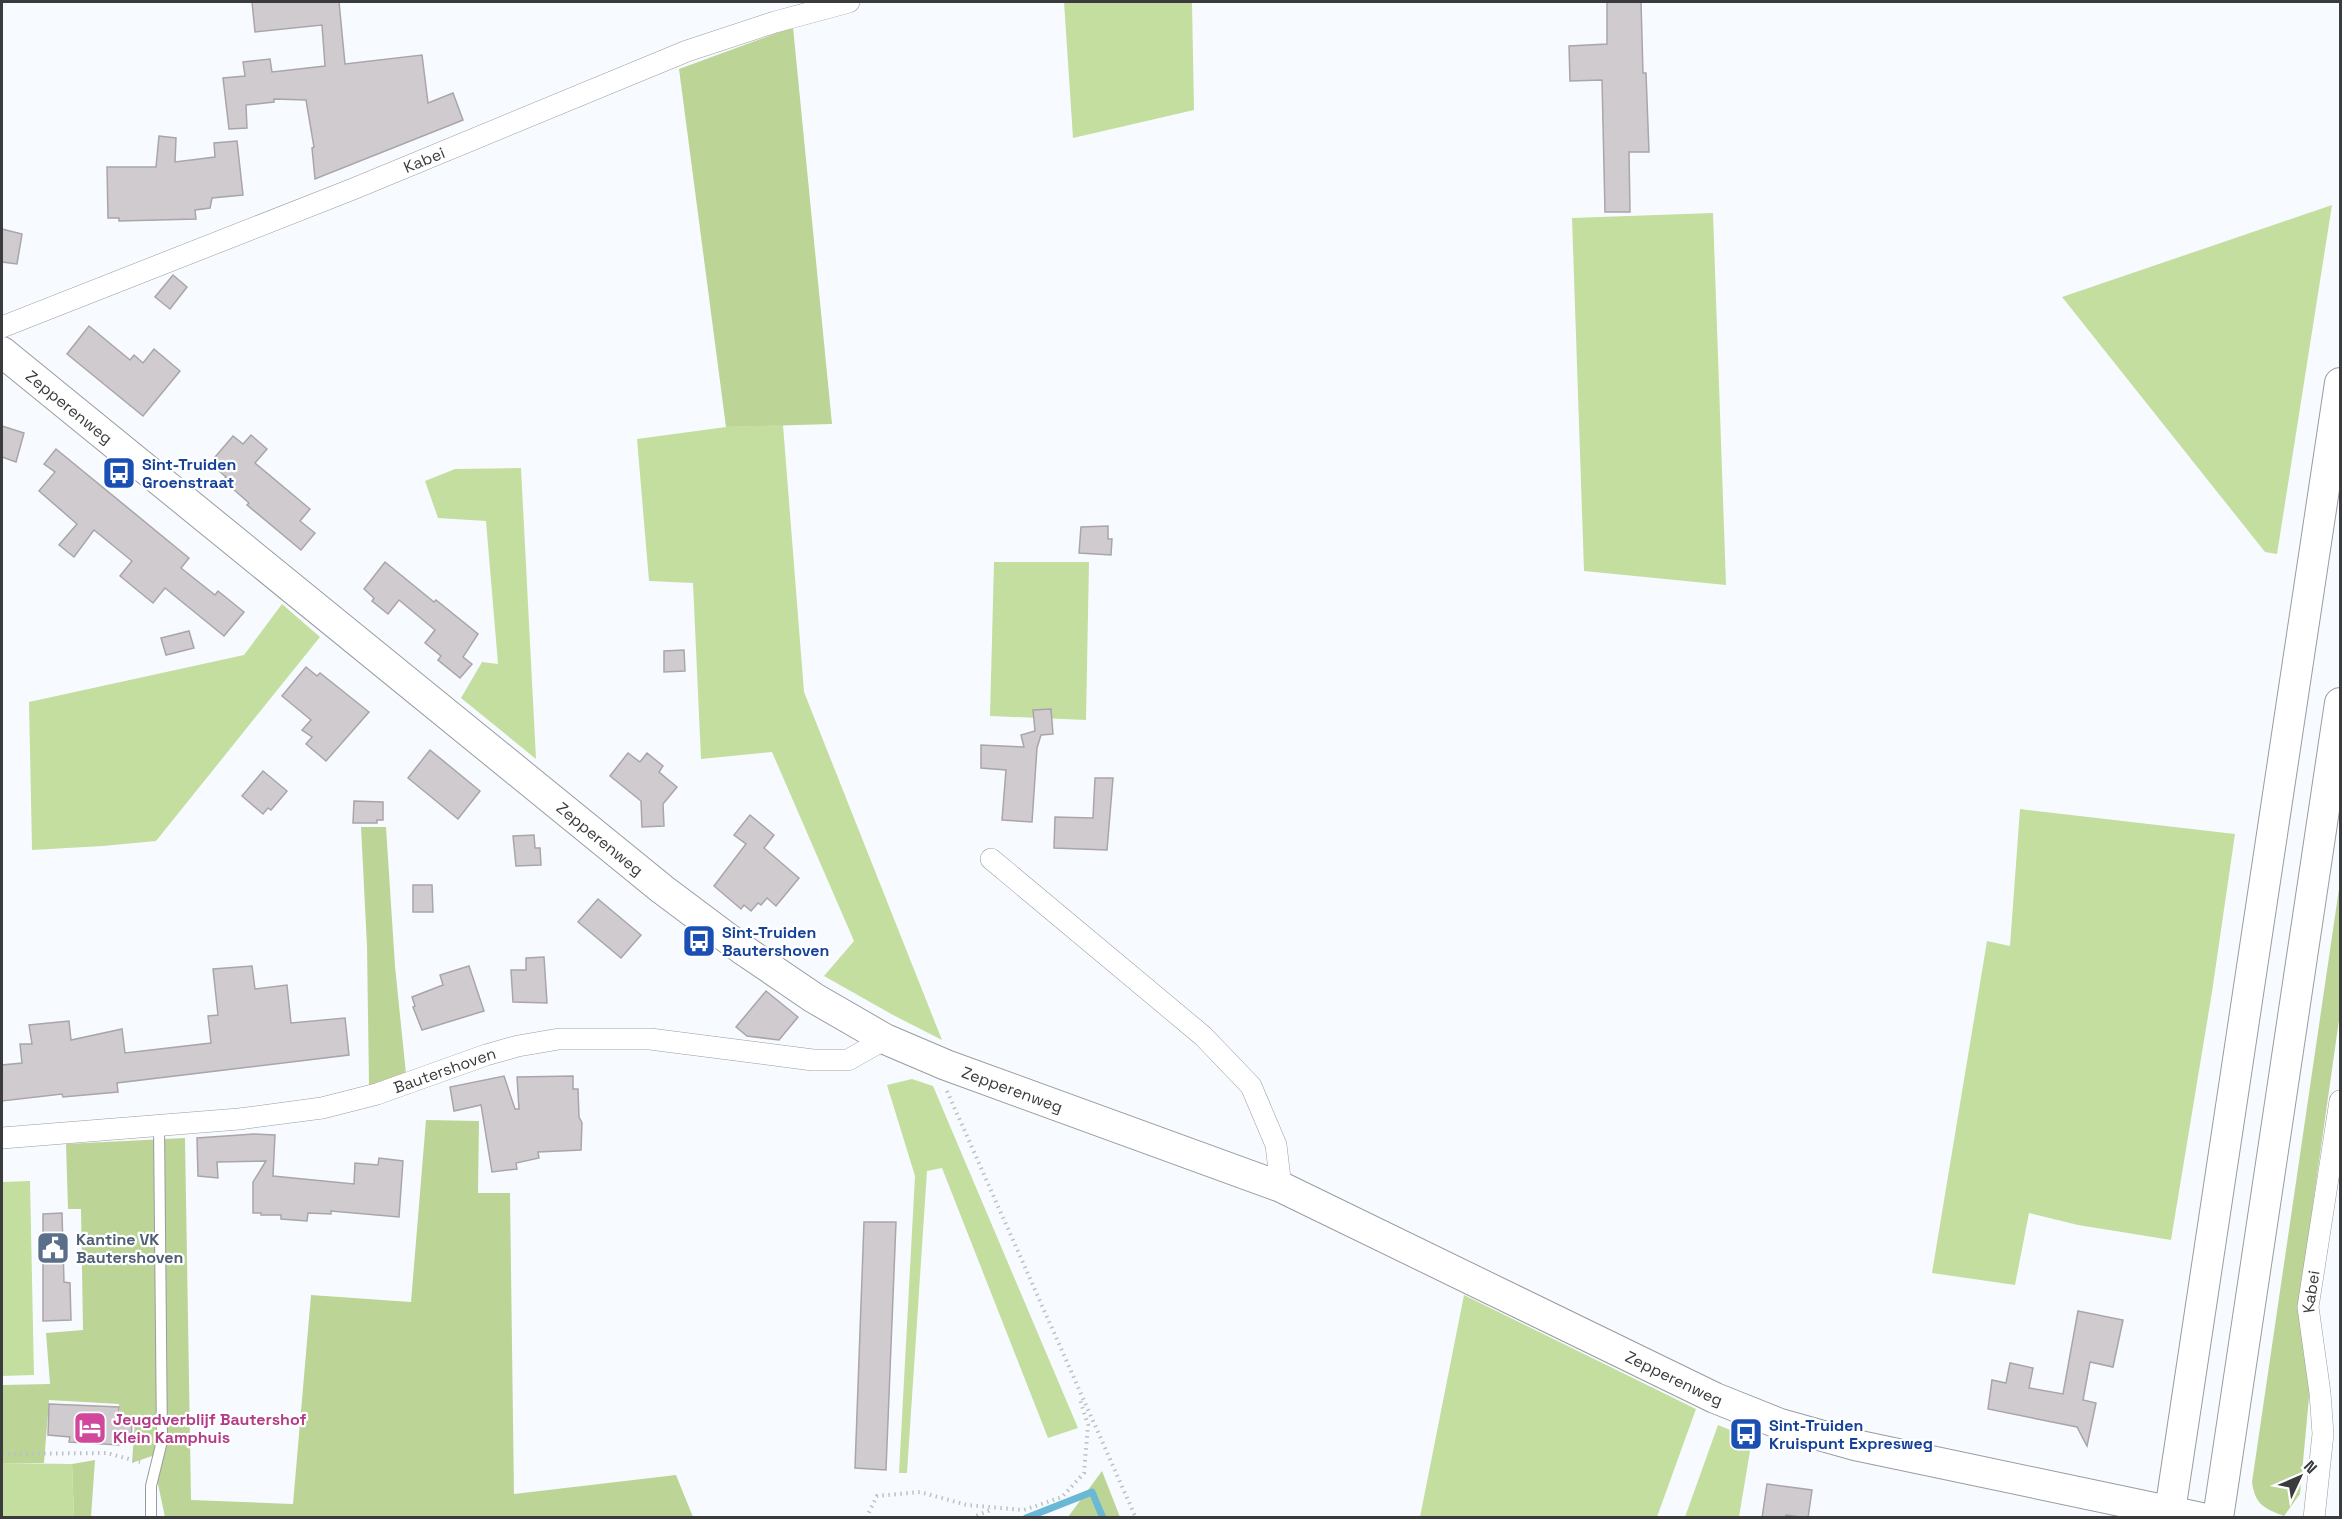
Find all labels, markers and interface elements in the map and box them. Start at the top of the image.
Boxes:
street label: Kabei [400,142,448,178]
street label: Zepperenweg [22,365,117,449]
place label: Sint-Truiden Groenstraat [142,454,236,493]
bus stop icon: Sint-Truiden Groenstraat [101,455,137,491]
street label: Zepperenweg [552,797,648,880]
place label: Sint-Truiden Bautershoven [722,922,829,961]
bus stop icon: Sint-Truiden Bautershoven [681,923,717,959]
street label: Bautershoven [391,1042,498,1098]
street label: Zepperenweg [959,1061,1066,1117]
place label: Kantine VK Bautershoven [76,1229,183,1268]
public building icon: Kantine VK Bautershoven [35,1230,71,1266]
street label: Kabei [2297,1269,2324,1314]
street label: Zepperenweg [1622,1346,1726,1411]
place label: Jeugdverblijf Bautershof Klein Kamphuis [113,1409,306,1448]
hotel icon: Jeugdverblijf Bautershof Klein Kamphuis [72,1410,108,1446]
place label: Sint-Truiden Kruispunt Expresweg [1769,1415,1933,1454]
bus stop icon: Sint-Truiden Kruispunt Expresweg [1728,1416,1764,1452]
north arrow [2270,1447,2330,1507]
text: N [2299,1456,2322,1478]

